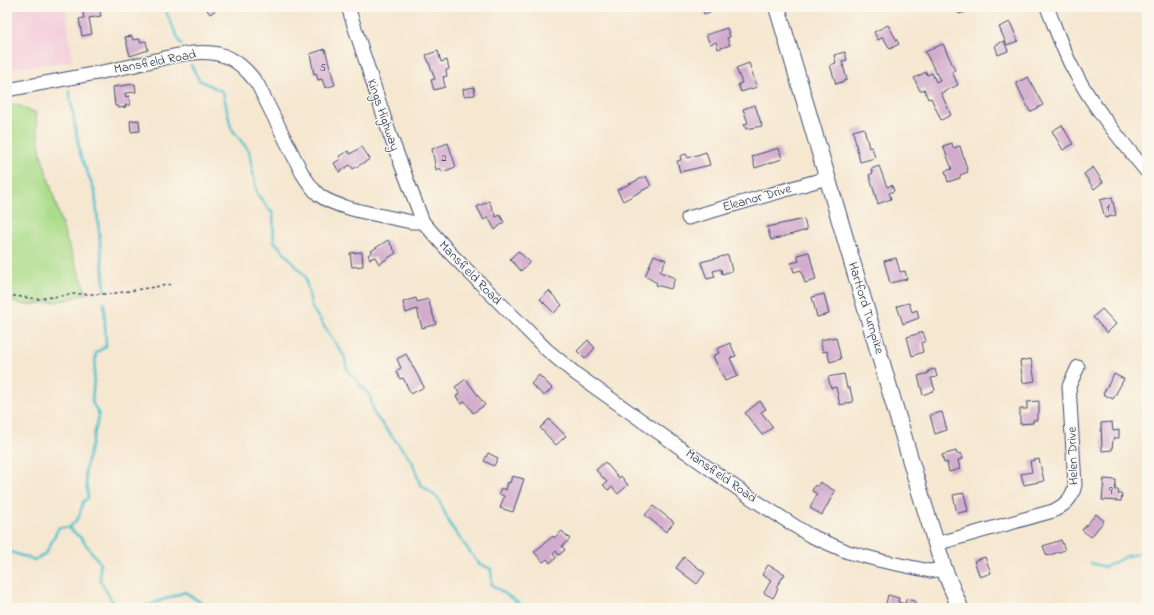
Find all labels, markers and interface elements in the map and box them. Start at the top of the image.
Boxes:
street label: Mansfield Road [112,45,198,79]
house number: 5 [320,60,326,76]
street label: Kings Highway [361,76,404,154]
house number: 2 [441,150,447,166]
street label: Eleanor Drive [720,179,794,217]
house number: 1 [1106,200,1110,216]
street label: Mansfield Road [434,236,506,310]
street label: Hartford Turnpike [843,260,889,356]
street label: Helen Drive [1062,426,1084,485]
street label: Mansfield Road [681,444,761,508]
house number: 9 [1109,483,1113,499]

